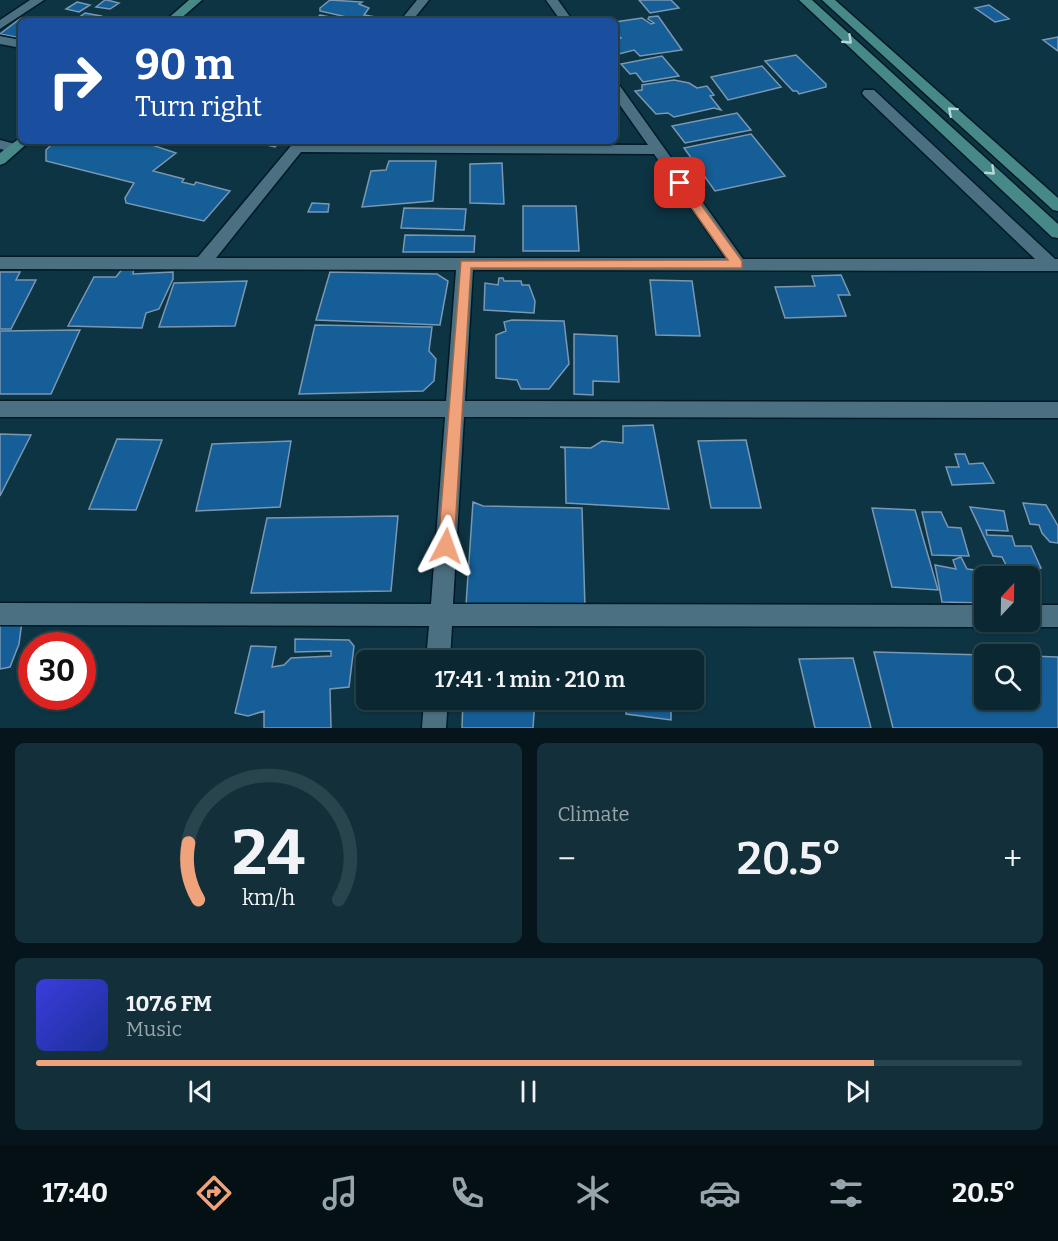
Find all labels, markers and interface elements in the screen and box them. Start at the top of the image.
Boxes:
one-way arrow [841,32,852,43]
text: 90 m [135,40,234,90]
icon: right [36,42,114,120]
text: Turn right [135,91,262,123]
one-way arrow [948,107,959,118]
pin [654,157,705,208]
one-way arrow [984,164,995,175]
icon: arrive [663,166,696,199]
position arrow [414,514,478,578]
north arrow [974,566,1040,632]
map controls [974,566,1040,710]
speed limit sign: 30 [18,632,96,710]
button: search [974,644,1040,710]
text: 17:41 · 1 min · 210 m [435,666,625,693]
text: Climate [558,802,629,826]
text: 24 [232,816,305,891]
text: 20.5° [737,832,842,886]
text: − [558,839,576,879]
text: + [1003,839,1022,879]
text: km/h [242,885,295,911]
text: 107.6 FM [126,990,212,1017]
text: Music [126,1017,182,1041]
icon: previous [184,1075,217,1108]
icon: pause [512,1075,545,1108]
icon: next [841,1075,874,1108]
icon: directions [193,1172,235,1214]
icon: music [319,1172,361,1214]
icon: phone [446,1172,488,1214]
icon: climate [572,1172,614,1214]
icon: car [699,1172,741,1214]
icon: filters [825,1172,867,1214]
text: 17:40 [42,1177,108,1209]
text: 20.5° [952,1177,1016,1209]

